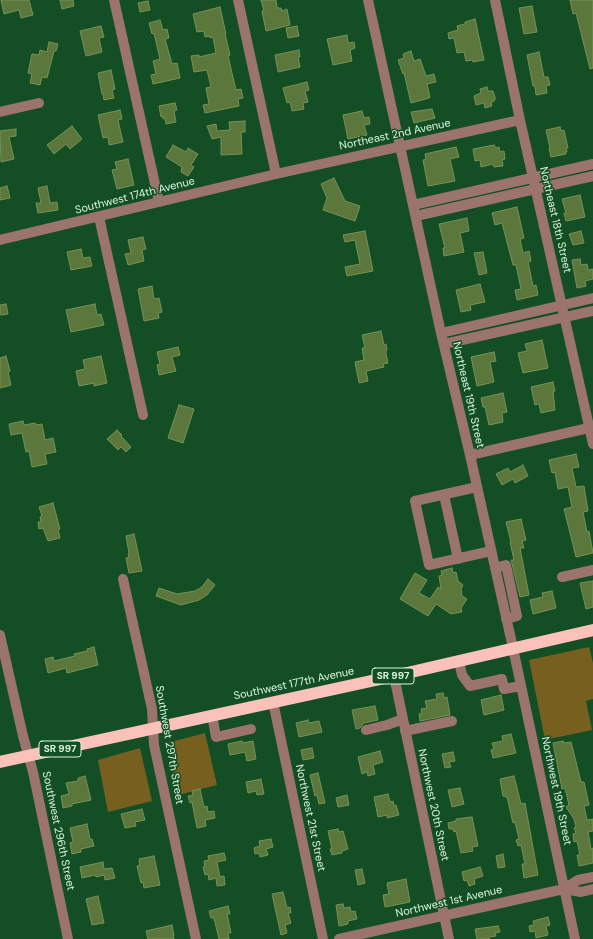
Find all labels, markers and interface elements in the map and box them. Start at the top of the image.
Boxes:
street label: Northeast 2nd Avenue [338,117,452,153]
street label: Northeast 18th Street [536,166,574,274]
street label: Southwest 174th Avenue [74,175,196,217]
street label: Northeast 19th Street [449,341,487,449]
street label: Southwest 177th Avenue [233,665,355,703]
road number: SR 997 [372,668,414,684]
street label: Southwest 297th Street [152,685,186,805]
street label: Northwest 19th Street [538,735,574,847]
road number: SR 997 [39,741,81,757]
street label: Northwest 20th Street [415,748,451,862]
street label: Northwest 21st Street [292,763,328,873]
street label: Southwest 296th Street [39,770,77,892]
street label: Northwest 1st Avenue [394,883,504,921]

